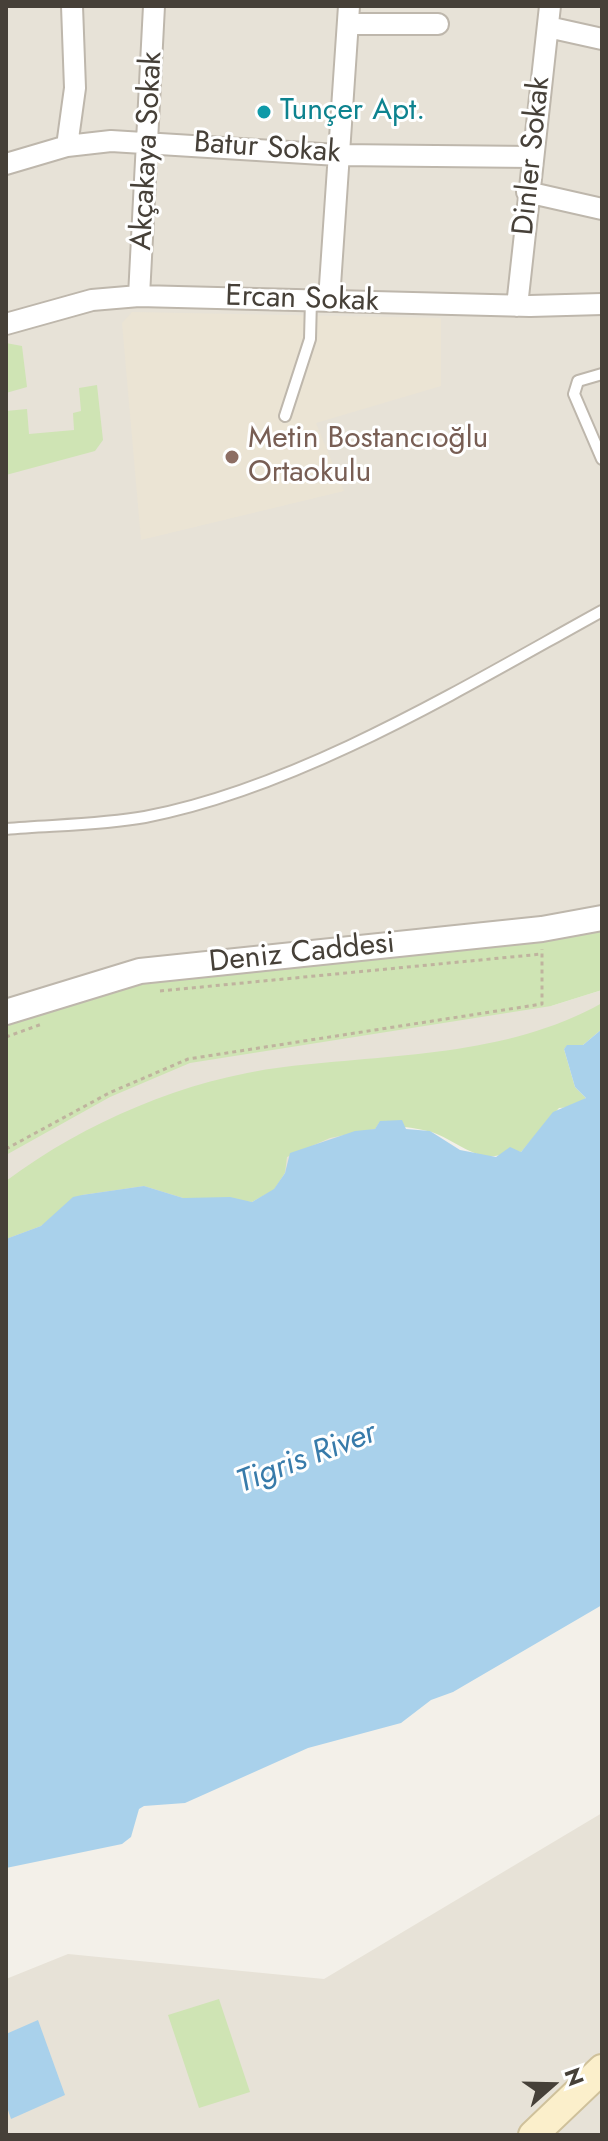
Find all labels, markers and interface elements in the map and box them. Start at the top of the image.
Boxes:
street label: Akçakaya Sokak [125,51,171,251]
street label: Dinler Sokak [507,75,559,237]
place label: Tunçer Apt. [280,94,425,130]
marker: Tunçer Apt. [255,103,273,121]
street label: Batur Sokak [192,126,342,172]
street label: Ercan Sokak [225,279,379,321]
place label: Metin Bostancıoğlu Ortaokulu [248,422,488,492]
marker: Metin Bostancıoğlu Ortaokulu [223,448,241,466]
street label: Deniz Caddesi [207,926,397,982]
water label: Tigris River [232,1415,382,1503]
north arrow [512,2045,592,2125]
text: N [557,2063,593,2090]

